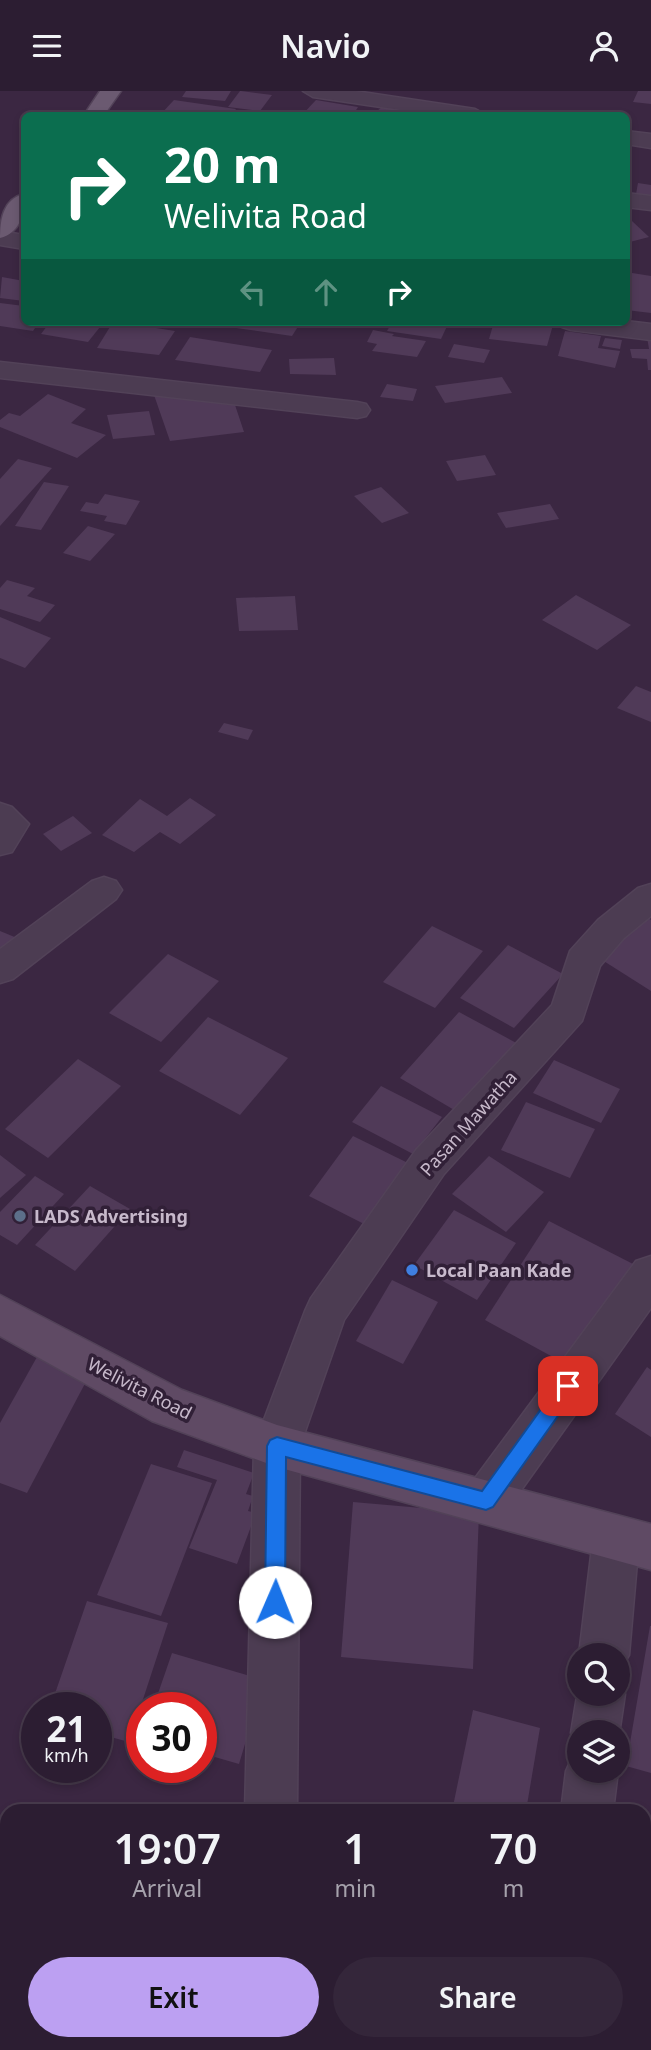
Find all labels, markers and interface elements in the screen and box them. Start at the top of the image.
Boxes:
text: Navio [280,24,371,67]
icon: menu [28,27,66,65]
icon: person [585,27,623,65]
text: 20 m [164,131,281,197]
icon: right [49,140,140,231]
text: Welivita Road [164,194,367,237]
icon: left [234,273,272,311]
icon: ahead [307,273,345,311]
icon: right [380,273,418,311]
street label: Pasan Mawatha [414,1065,522,1181]
place label: LADS Advertising [34,1204,188,1228]
marker: LADS Advertising [12,1208,28,1224]
place label: Local Paan Kade [426,1258,571,1282]
marker: Local Paan Kade [404,1262,420,1278]
street label: Welivita Road [84,1351,196,1425]
pin [538,1356,598,1416]
icon: arrive [549,1367,587,1405]
position arrow [238,1565,312,1639]
map controls [567,1643,630,1783]
button: search [567,1643,630,1706]
speed limit sign: 30 [126,1692,217,1783]
text: 21 [46,1705,87,1752]
button: layers [567,1720,630,1783]
text: km/h [44,1743,89,1767]
text: 19:07 [113,1819,221,1876]
text: 1 [343,1819,367,1876]
text: 70 [490,1819,538,1876]
text: Arrival [132,1872,202,1904]
text: min [334,1872,376,1904]
text: m [503,1872,524,1904]
button: Exit [28,1957,319,2037]
button: Share [333,1957,623,2037]

